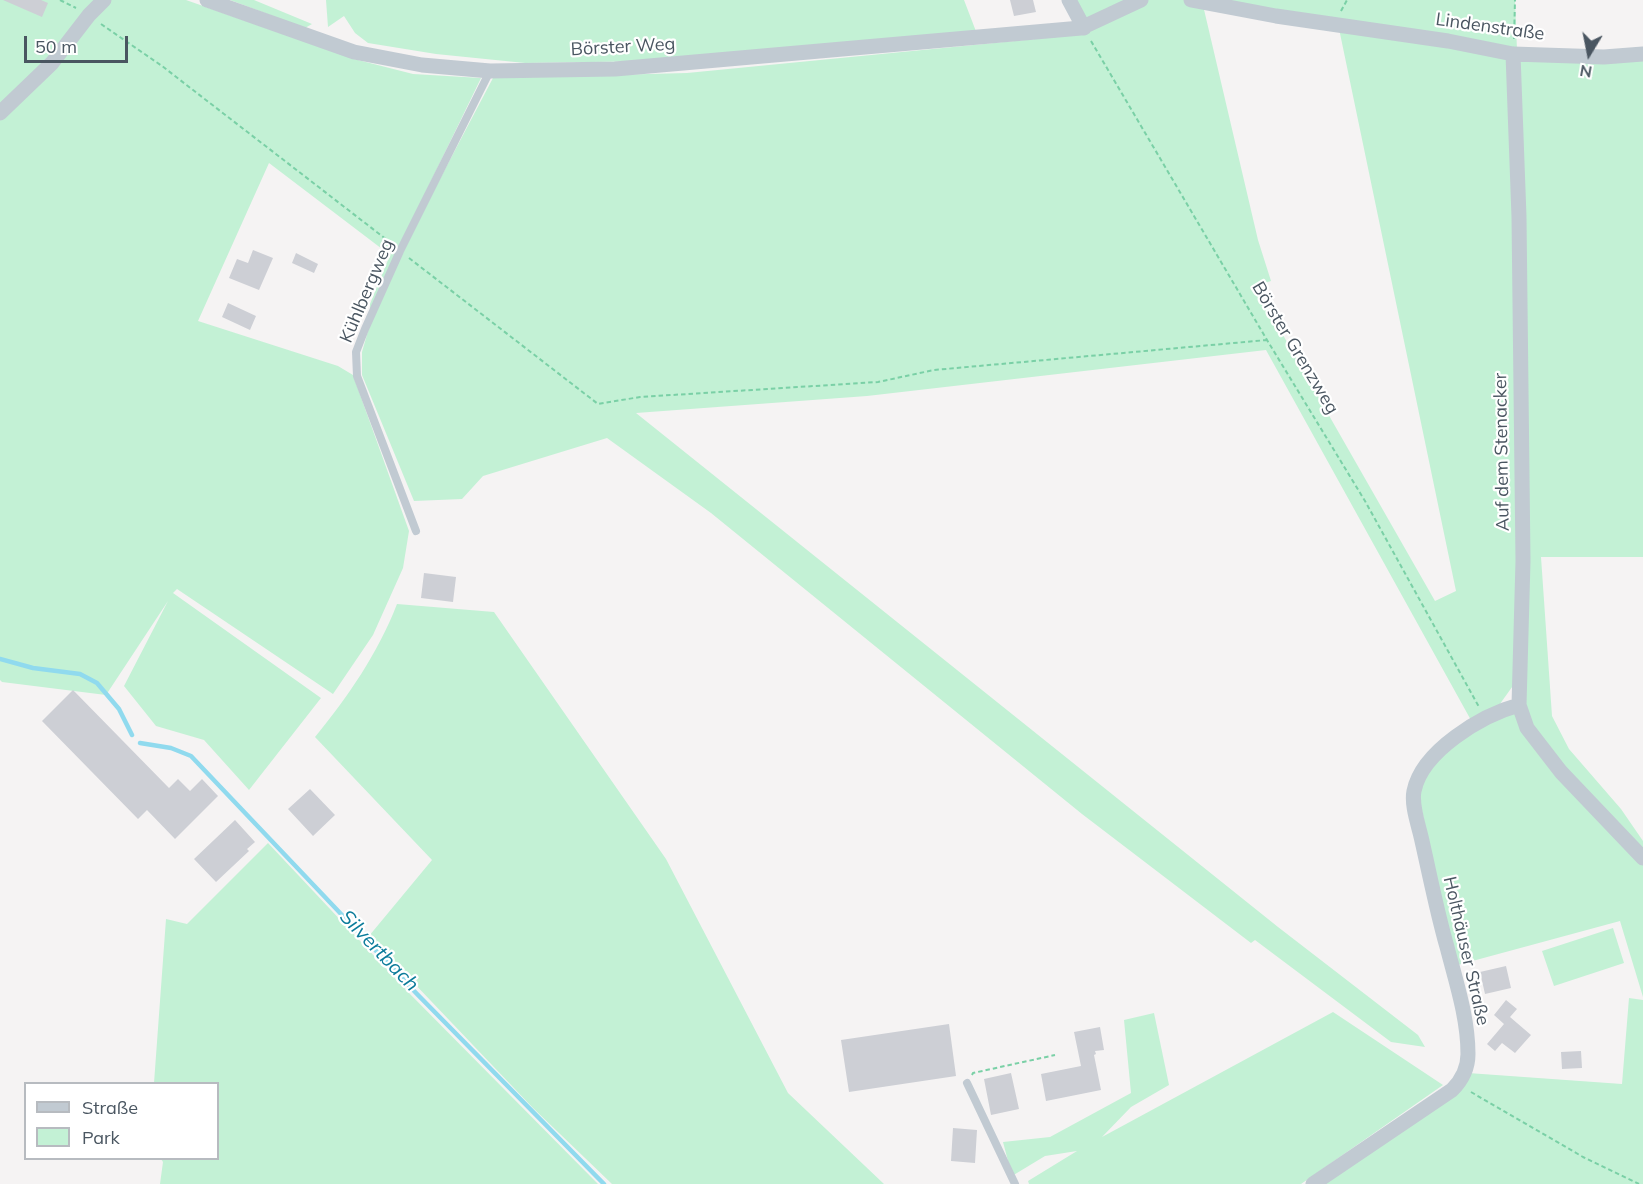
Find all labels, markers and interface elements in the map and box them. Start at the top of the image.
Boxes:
street label: Lindenstraße [1434,9,1546,45]
scale bar [27,24,130,62]
north arrow [1559,24,1619,84]
street label: Börster Weg [570,33,676,61]
text: 50 m [35,35,77,58]
text: N [1578,61,1594,83]
street label: Kühlbergweg [335,236,399,346]
street label: Börster Grenzweg [1247,278,1343,418]
street label: Auf dem Stenacker [1490,373,1514,531]
street label: Holthäuser Straße [1438,874,1494,1028]
water label: Silvertbach [334,905,424,997]
legend [24,1082,219,1160]
text: Straße [82,1096,138,1119]
text: Park [82,1126,120,1149]

